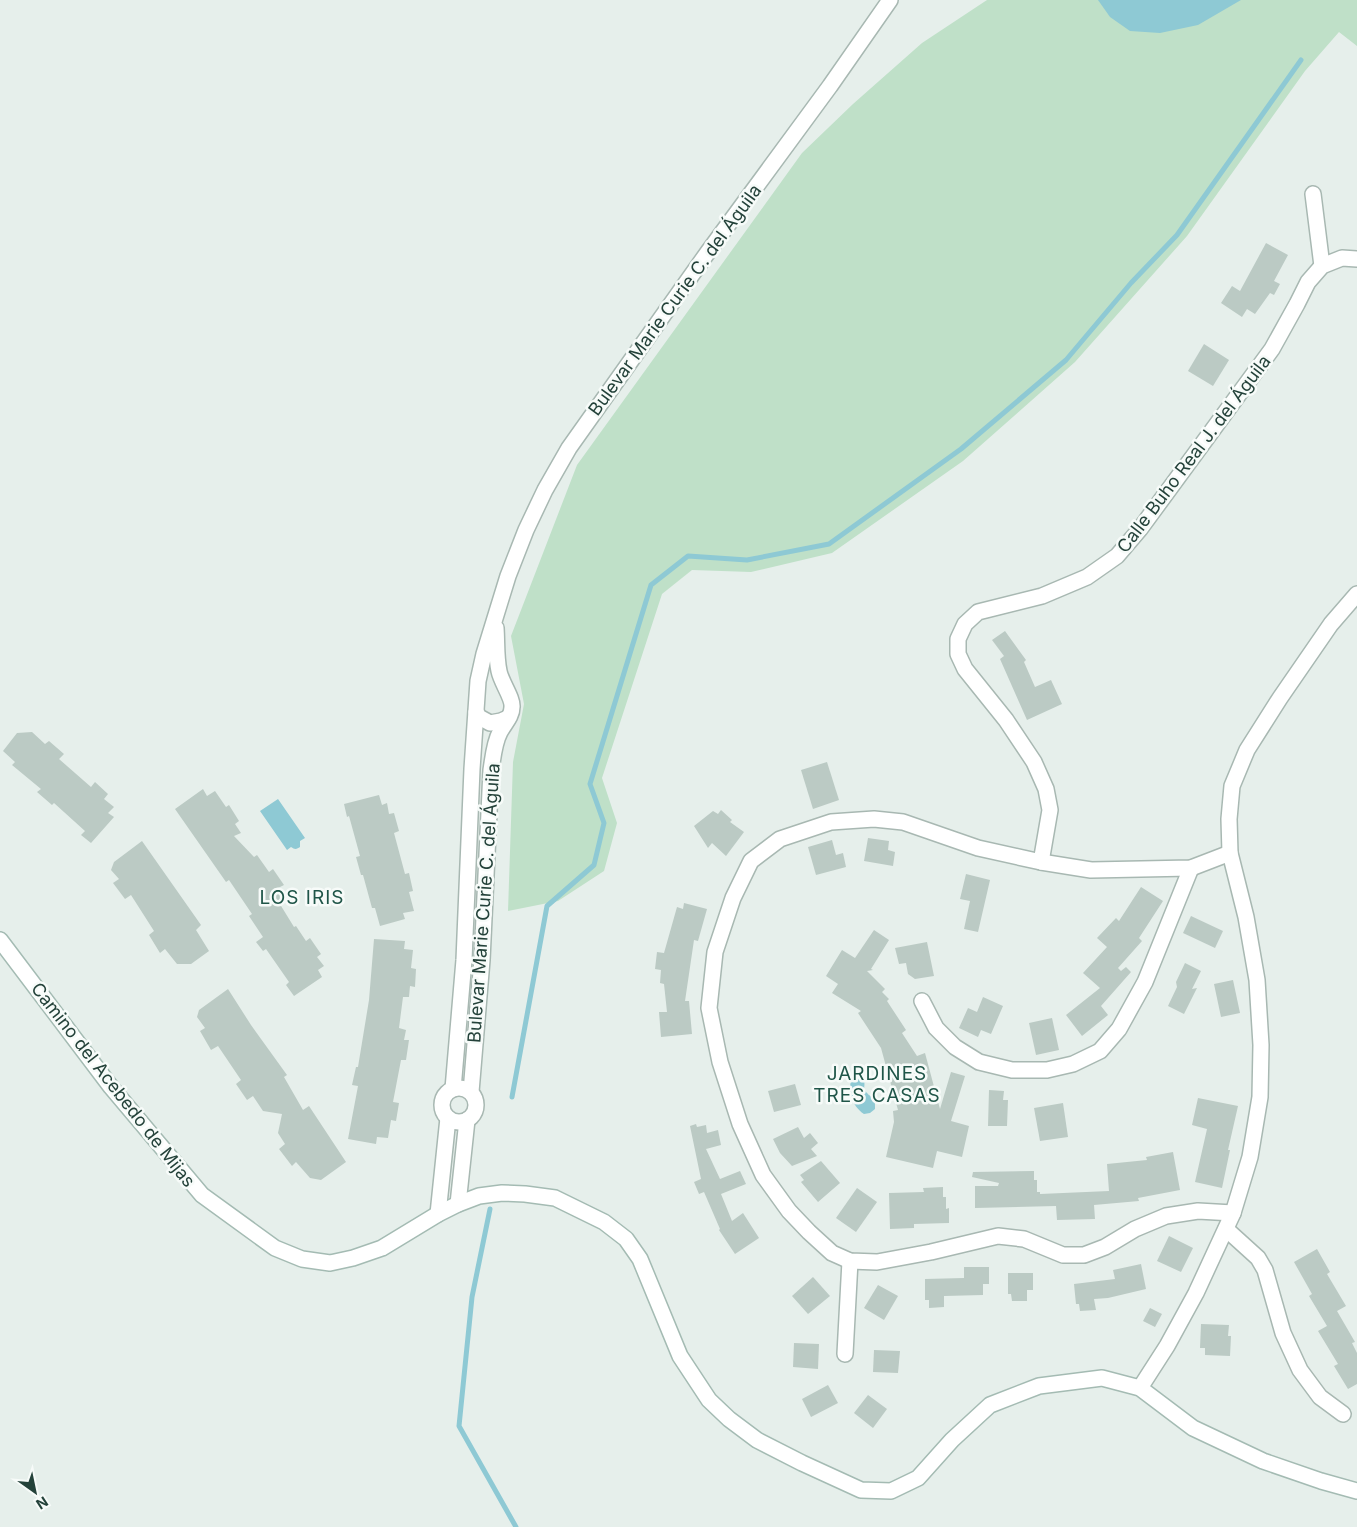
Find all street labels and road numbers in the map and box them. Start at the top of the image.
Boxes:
street label: Bulevar Marie Curie C. del Águila [583,180,765,419]
street label: Calle Buho Real J. del Águila [1112,350,1275,557]
street label: Bulevar Marie Curie C. del Águila [462,762,504,1043]
street label: Camino del Acebedo de Mijas [27,978,200,1191]

